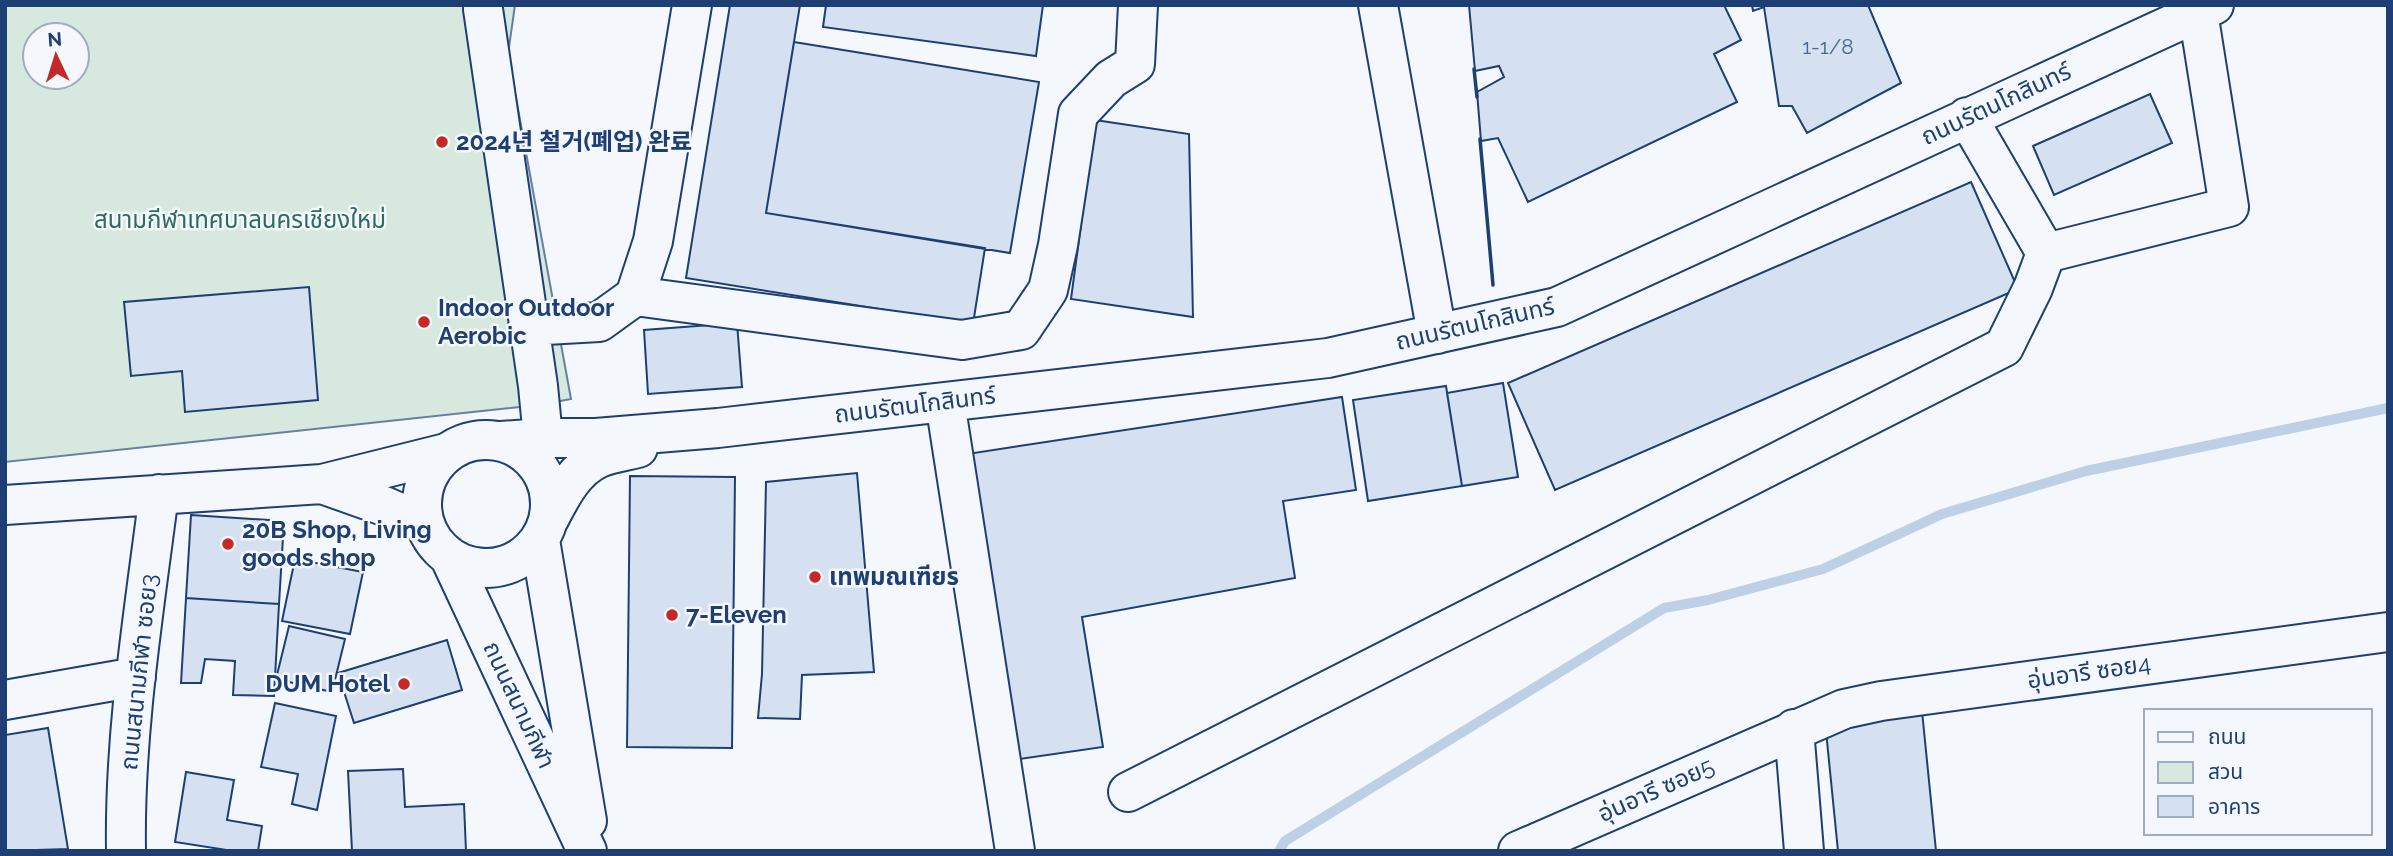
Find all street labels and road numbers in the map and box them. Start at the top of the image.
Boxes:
street label: ถนนรัตนโกสินทร์ [1916,56,2076,151]
street label: ถนนรัตนโกสินทร์ [1393,291,1558,356]
street label: ถนนรัตนโกสินทร์ [833,380,998,429]
street label: ถนนสนามกีฬา ซอย3 [114,572,163,772]
street label: ถนนสนามกีฬา [477,637,562,773]
street label: อุ่นอารี ซอย4 [2025,648,2153,696]
street label: อุ่นอารี ซอย5 [1593,751,1719,829]

